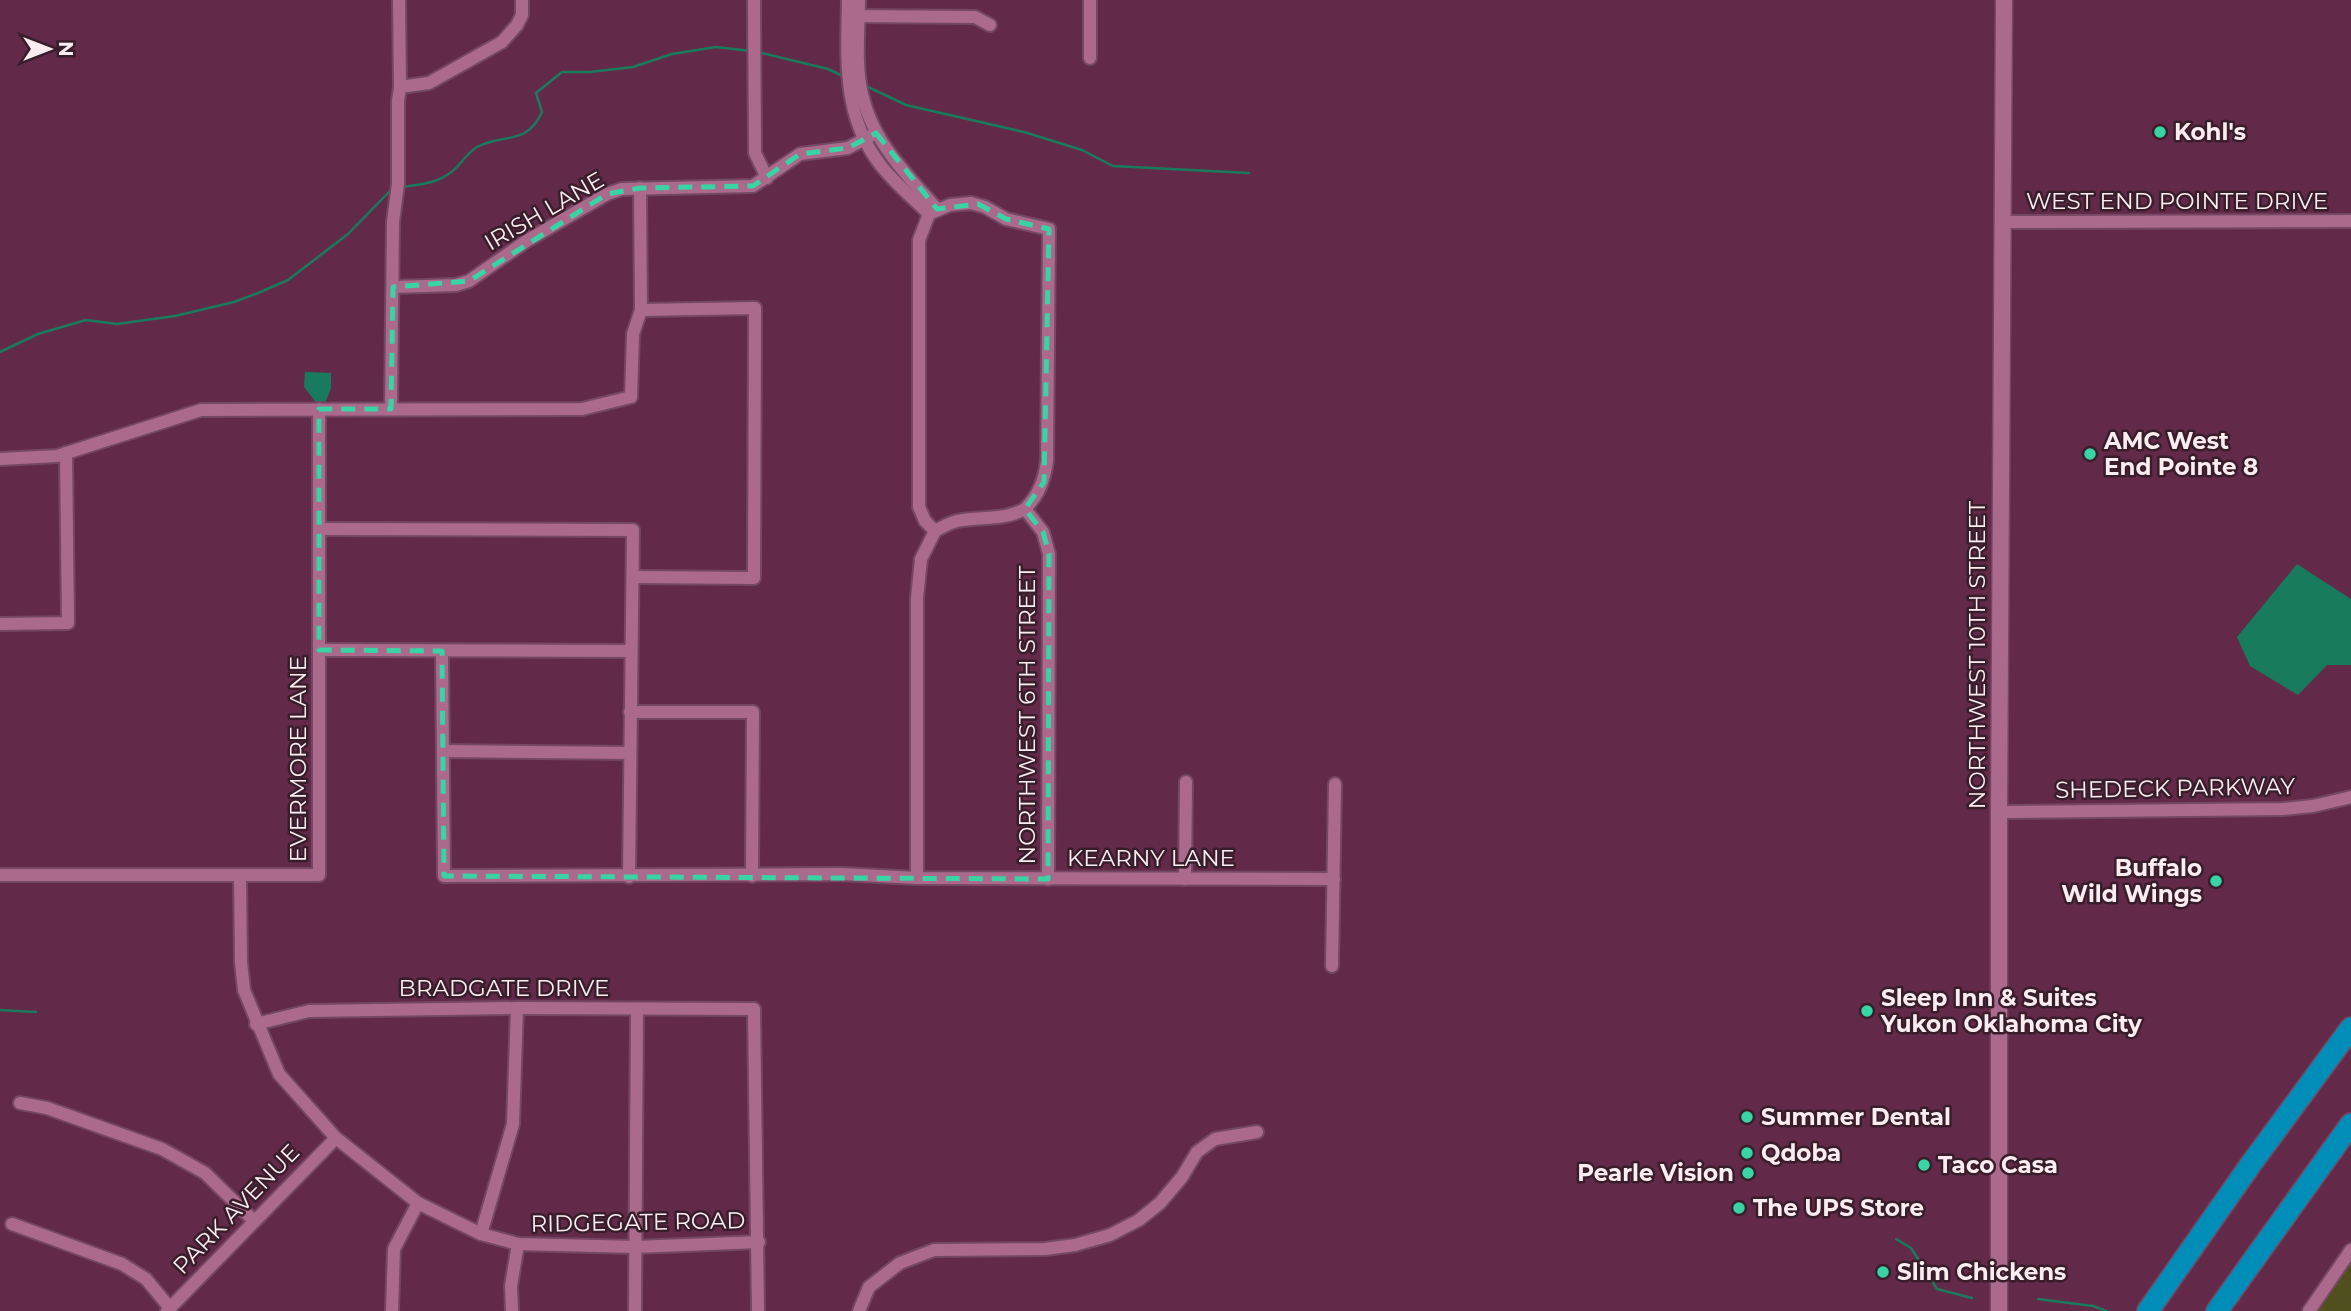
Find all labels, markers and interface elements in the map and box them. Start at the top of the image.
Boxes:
north arrow [14,14,84,84]
text: N [54,41,77,57]
place label: Kohl's [2174,118,2246,146]
marker: Kohl's [2152,124,2168,140]
street label: IRISH LANE [479,165,609,257]
street label: WEST END POINTE DRIVE [2026,187,2328,215]
place label: AMC West End Pointe 8 [2103,427,2258,481]
marker: AMC West End Pointe 8 [2082,446,2098,462]
street label: NORTHWEST 10TH STREET [1963,500,1991,809]
street label: NORTHWEST 6TH STREET [1013,565,1041,865]
street label: EVERMORE LANE [284,656,312,862]
street label: SHEDECK PARKWAY [2055,772,2296,804]
street label: KEARNY LANE [1067,844,1235,872]
place label: Buffalo Wild Wings [2061,854,2202,908]
marker: Buffalo Wild Wings [2208,873,2224,889]
street label: BRADGATE DRIVE [399,974,609,1002]
place label: Sleep Inn & Suites Yukon Oklahoma City [1880,984,2142,1038]
marker: Sleep Inn & Suites Yukon Oklahoma City [1859,1003,1875,1019]
place label: Summer Dental [1761,1103,1951,1131]
marker: Summer Dental [1739,1109,1755,1125]
street label: PARK AVENUE [167,1138,305,1280]
place label: Qdoba [1761,1139,1841,1167]
marker: Qdoba [1739,1145,1755,1161]
place label: Taco Casa [1938,1151,2058,1179]
marker: Taco Casa [1916,1157,1932,1173]
place label: Pearle Vision [1577,1159,1734,1187]
marker: Pearle Vision [1740,1165,1756,1181]
place label: The UPS Store [1753,1194,1924,1222]
marker: The UPS Store [1731,1200,1747,1216]
street label: RIDGEGATE ROAD [530,1206,746,1238]
place label: Slim Chickens [1897,1258,2066,1286]
marker: Slim Chickens [1875,1264,1891,1280]

